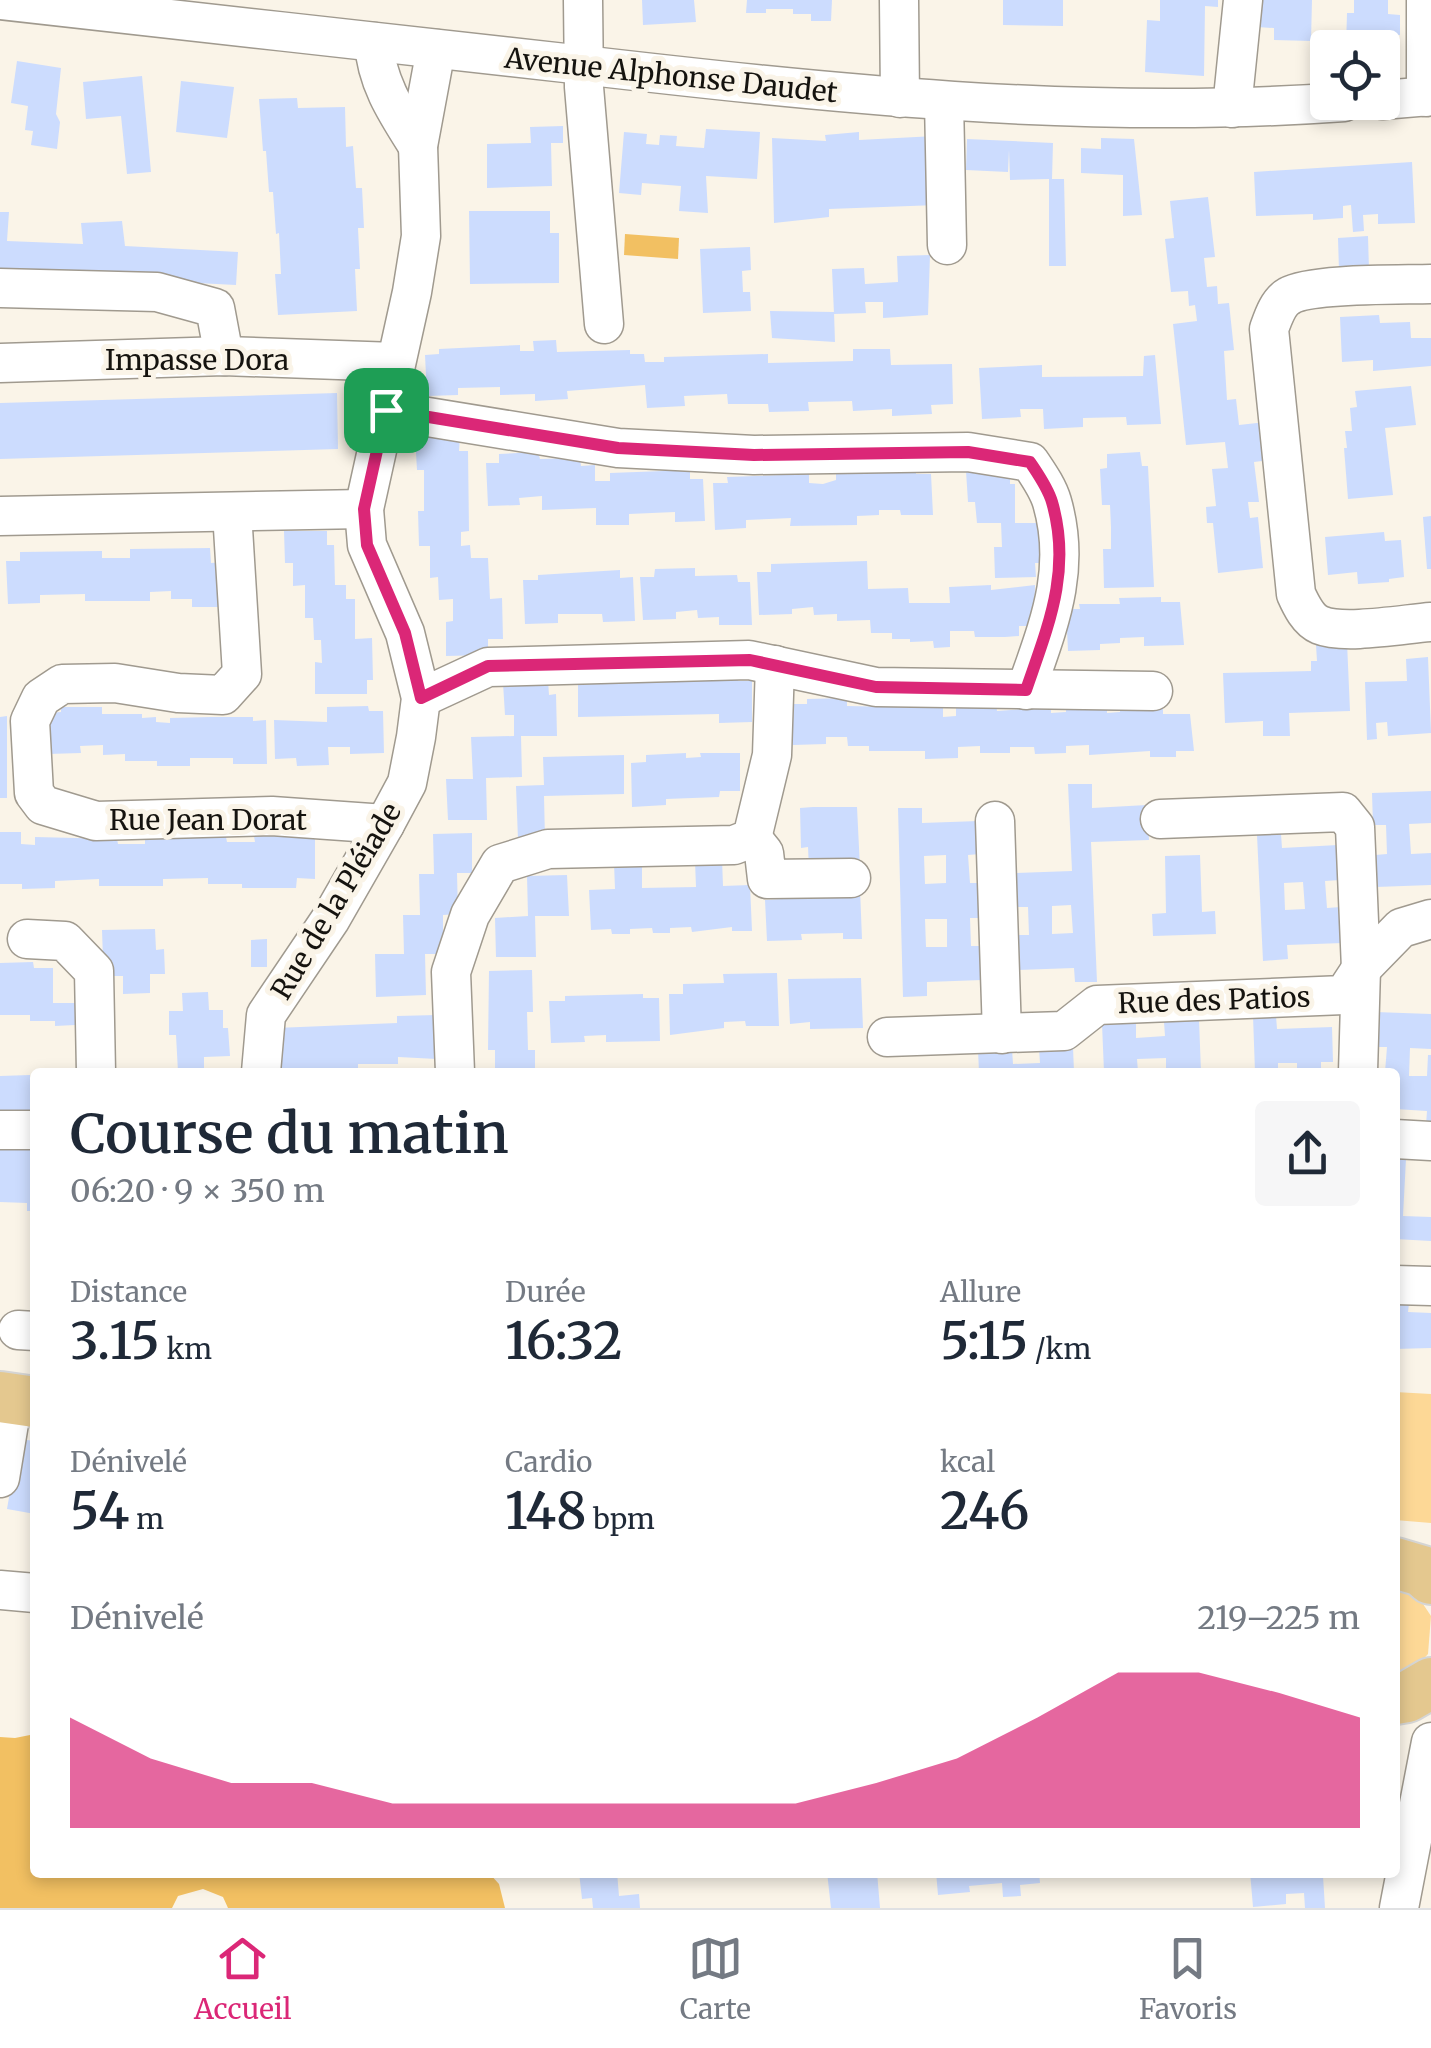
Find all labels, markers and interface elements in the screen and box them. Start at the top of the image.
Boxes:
map controls [1310,30,1400,120]
button: locate [1310,30,1400,120]
street label: Avenue Alphonse Daudet [502,40,839,110]
street label: Impasse Dora [105,342,289,378]
pin [344,368,429,453]
icon: arrive [359,383,414,438]
street label: Rue de la Pléiade [263,796,409,1006]
street label: Rue Jean Dorat [109,802,307,838]
street label: Rue des Patios [1117,979,1311,1021]
text: Course du matin [70,1099,509,1168]
button: share [1255,1101,1360,1206]
text: 06:20 · 9 × 350 m [70,1171,325,1211]
text: Distance [70,1274,187,1310]
text: Durée [505,1274,585,1310]
text: Allure [940,1274,1021,1310]
text: 3.15 [70,1310,160,1373]
text: 16:32 [505,1310,623,1373]
text: 5:15 [940,1310,1028,1373]
text: km [160,1331,212,1367]
text: /km [1028,1331,1091,1367]
text: Dénivelé [70,1444,187,1480]
text: Cardio [505,1444,592,1480]
text: kcal [940,1444,995,1480]
text: 54 [70,1480,130,1543]
text: 148 [505,1480,586,1543]
text: 246 [940,1480,1030,1543]
text: m [130,1501,164,1537]
text: bpm [586,1501,655,1537]
text: Dénivelé [70,1598,204,1638]
text: 219–225 m [1197,1598,1360,1638]
tab: Accueil [194,1931,291,2027]
tab: Carte [680,1931,751,2027]
tab: Favoris [1139,1931,1237,2027]

